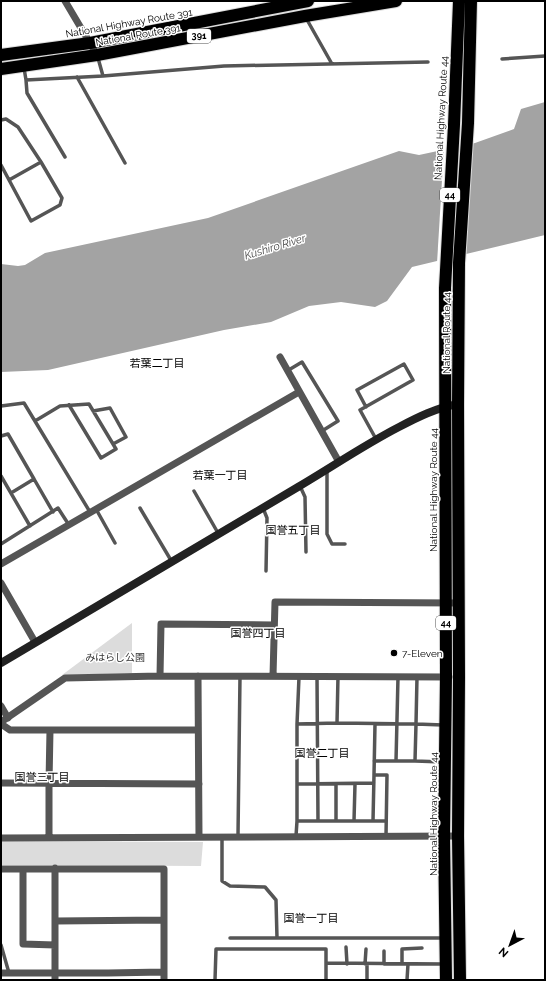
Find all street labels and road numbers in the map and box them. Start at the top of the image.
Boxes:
street label: National Highway Route 391 [65,6,194,40]
street label: National Route 391 [95,22,182,48]
road number: 391 [187,29,211,43]
street label: National Highway Route 44 [432,55,450,180]
road number: 44 [440,188,460,202]
street label: National Route 44 [441,292,452,374]
street label: National Highway Route 44 [428,427,439,552]
road number: 44 [436,616,456,630]
street label: National Highway Route 44 [428,751,439,876]

